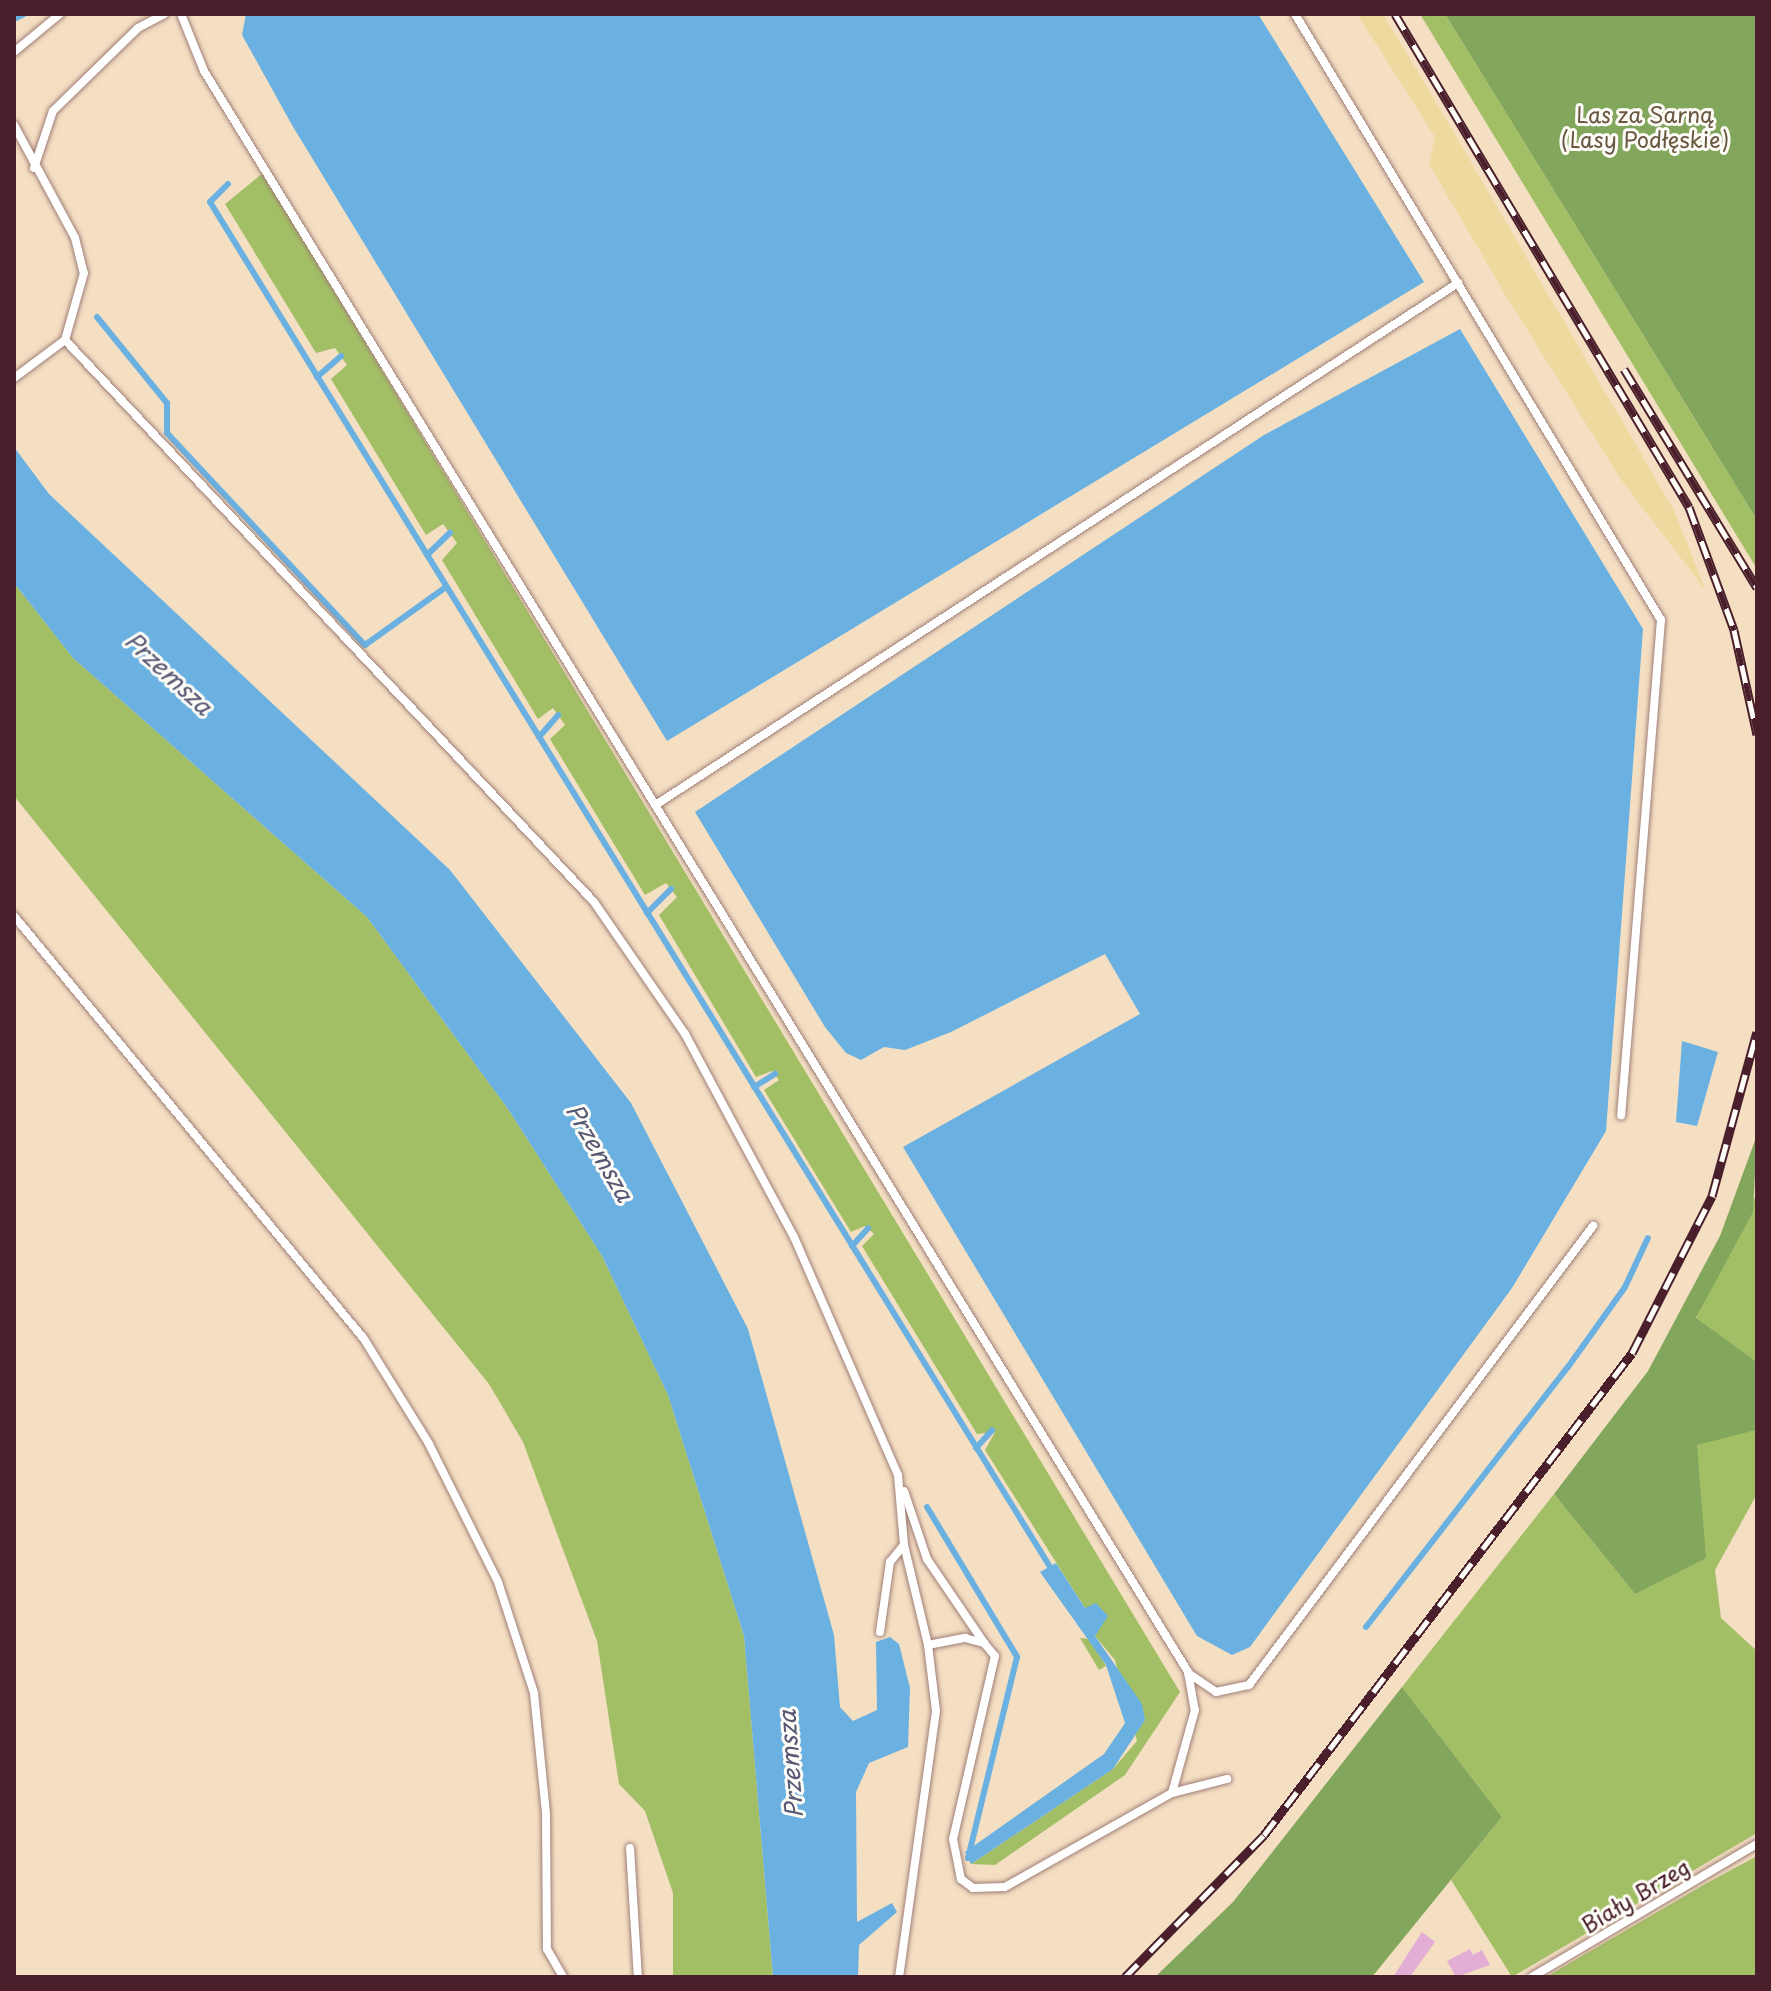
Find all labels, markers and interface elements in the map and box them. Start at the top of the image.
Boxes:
park label: Las za Sarną (Lasy Podłęskie) [1561,100,1729,152]
water label: Przemsza [120,625,218,721]
water label: Przemsza [560,1098,640,1206]
water label: Przemsza [772,1709,808,1819]
street label: Biały Brzeg [1576,1853,1694,1937]

